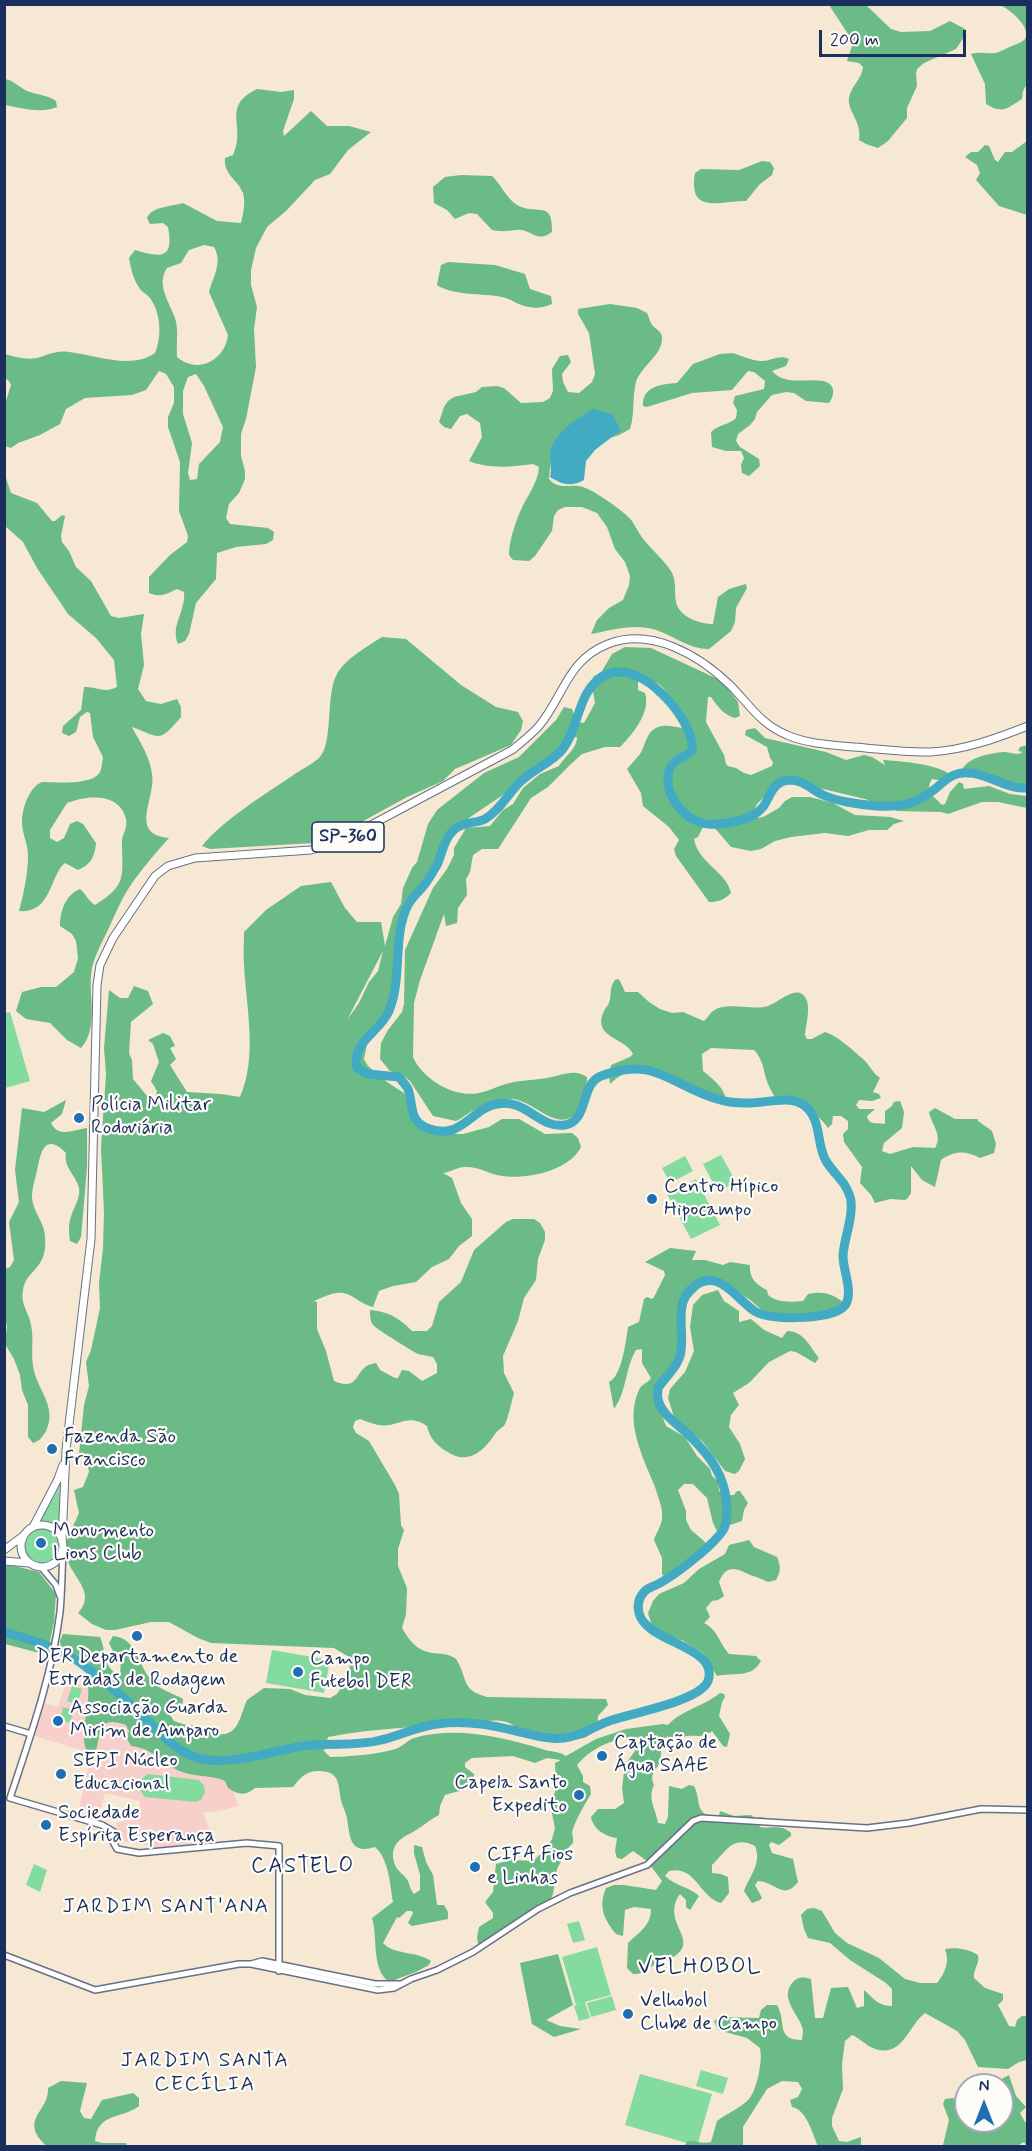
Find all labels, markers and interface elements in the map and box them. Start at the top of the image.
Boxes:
scale bar [822,18,969,56]
text: 200 m [830,28,879,52]
road number: SP-360 [312,822,384,852]
place label: Polícia Militar Rodoviária [91,1094,211,1141]
marker: Polícia Militar Rodoviária [72,1111,86,1125]
place label: Centro Hípico Hipocampo [664,1176,778,1223]
marker: Centro Hípico Hipocampo [645,1192,659,1206]
place label: Fazenda São Francisco [64,1426,176,1473]
marker: Fazenda São Francisco [45,1442,59,1456]
place label: Monumento Lions Club [53,1520,154,1567]
marker: Monumento Lions Club [34,1536,48,1550]
marker: DER Departamento de Estradas de Rodagem [130,1629,144,1643]
place label: DER Departamento de Estradas de Rodagem [36,1646,238,1693]
place label: Campo Futebol DER [310,1648,412,1695]
marker: Campo Futebol DER [291,1665,305,1679]
place label: Associação Guarda Mirim de Amparo [70,1697,227,1744]
marker: Associação Guarda Mirim de Amparo [51,1714,65,1728]
place label: Captação de Água SAAE [614,1732,717,1779]
marker: Captação de Água SAAE [595,1749,609,1763]
place label: SEPI Núcleo Educacional [73,1750,178,1797]
marker: SEPI Núcleo Educacional [54,1767,68,1781]
place label: Capela Santo Expedito [454,1772,567,1819]
marker: Capela Santo Expedito [572,1788,586,1802]
place label: Sociedade Espírita Esperança [58,1802,215,1849]
marker: Sociedade Espírita Esperança [39,1818,53,1832]
place label: CIFA Fios e Linhas [487,1844,573,1891]
district label: CASTELO [249,1854,357,1880]
marker: CIFA Fios e Linhas [468,1860,482,1874]
district label: JARDIM SANT'ANA [61,1895,271,1921]
district label: VELHOBOL [641,1955,759,1981]
place label: Velhobol Clube de Campo [640,1990,777,2037]
marker: Velhobol Clube de Campo [621,2007,635,2021]
district label: JARDIM SANTA CECÍLIA [119,2049,291,2099]
north arrow [954,2073,1014,2133]
text: N [979,2076,989,2097]

